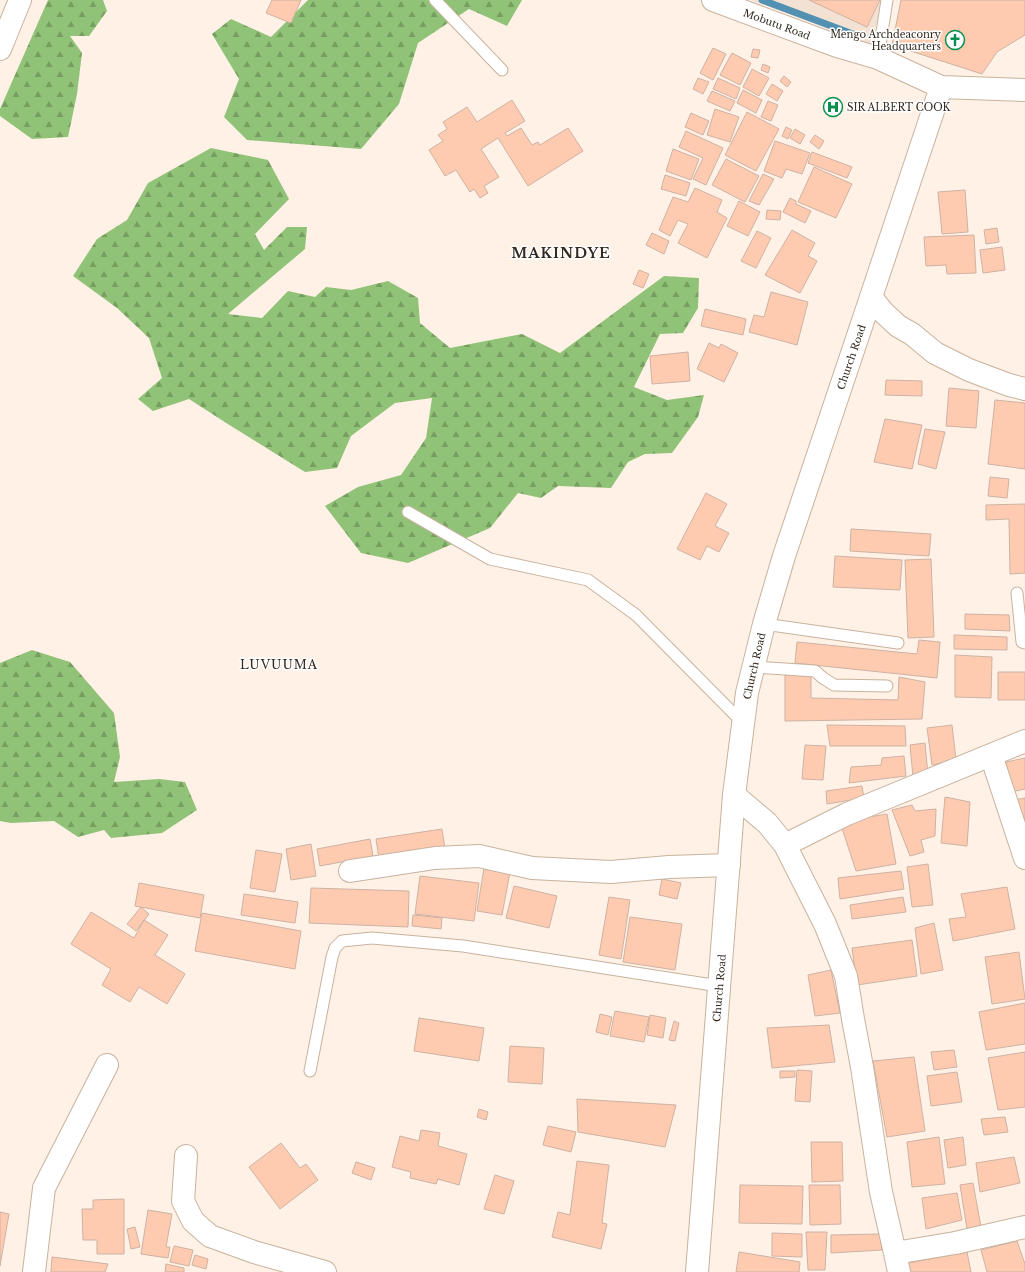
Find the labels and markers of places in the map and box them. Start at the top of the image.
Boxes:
place label: Mengo Archdeaconry Headquarters [830,28,942,53]
church icon: Mengo Archdeaconry Headquarters [944,29,966,51]
hospital icon: SIR ALBERT COOK [822,96,844,118]
place label: SIR ALBERT COOK [847,101,951,114]

